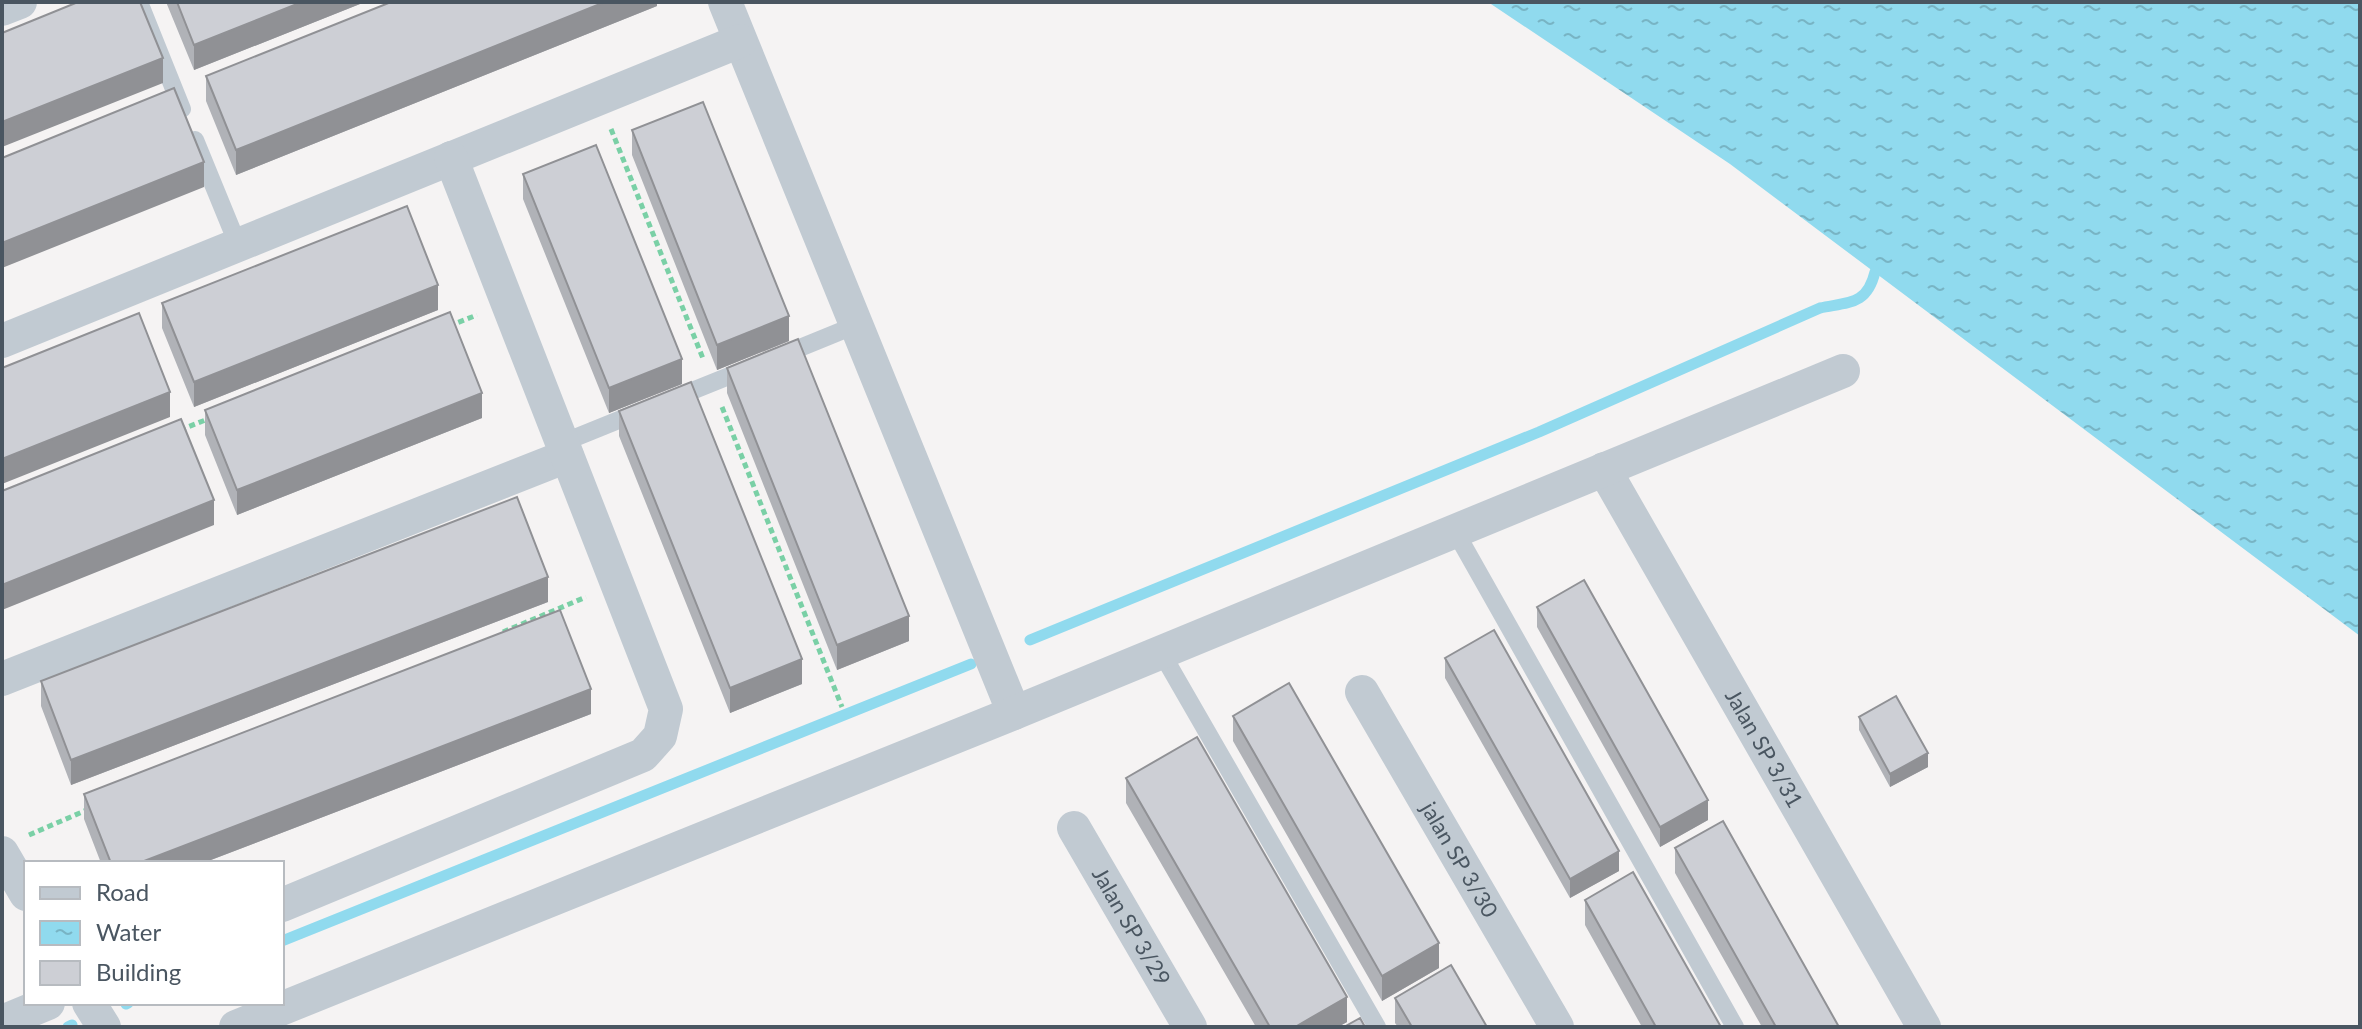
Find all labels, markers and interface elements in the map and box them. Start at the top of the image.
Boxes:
street label: Jalan SP 3/31 [1720,684,1809,812]
street label: jalan SP 3/30 [1415,796,1504,922]
legend [24,861,284,1005]
street label: Jalan SP 3/29 [1087,862,1177,990]
text: Road [96,877,149,906]
text: Water [96,917,161,946]
text: Building [96,957,181,986]

